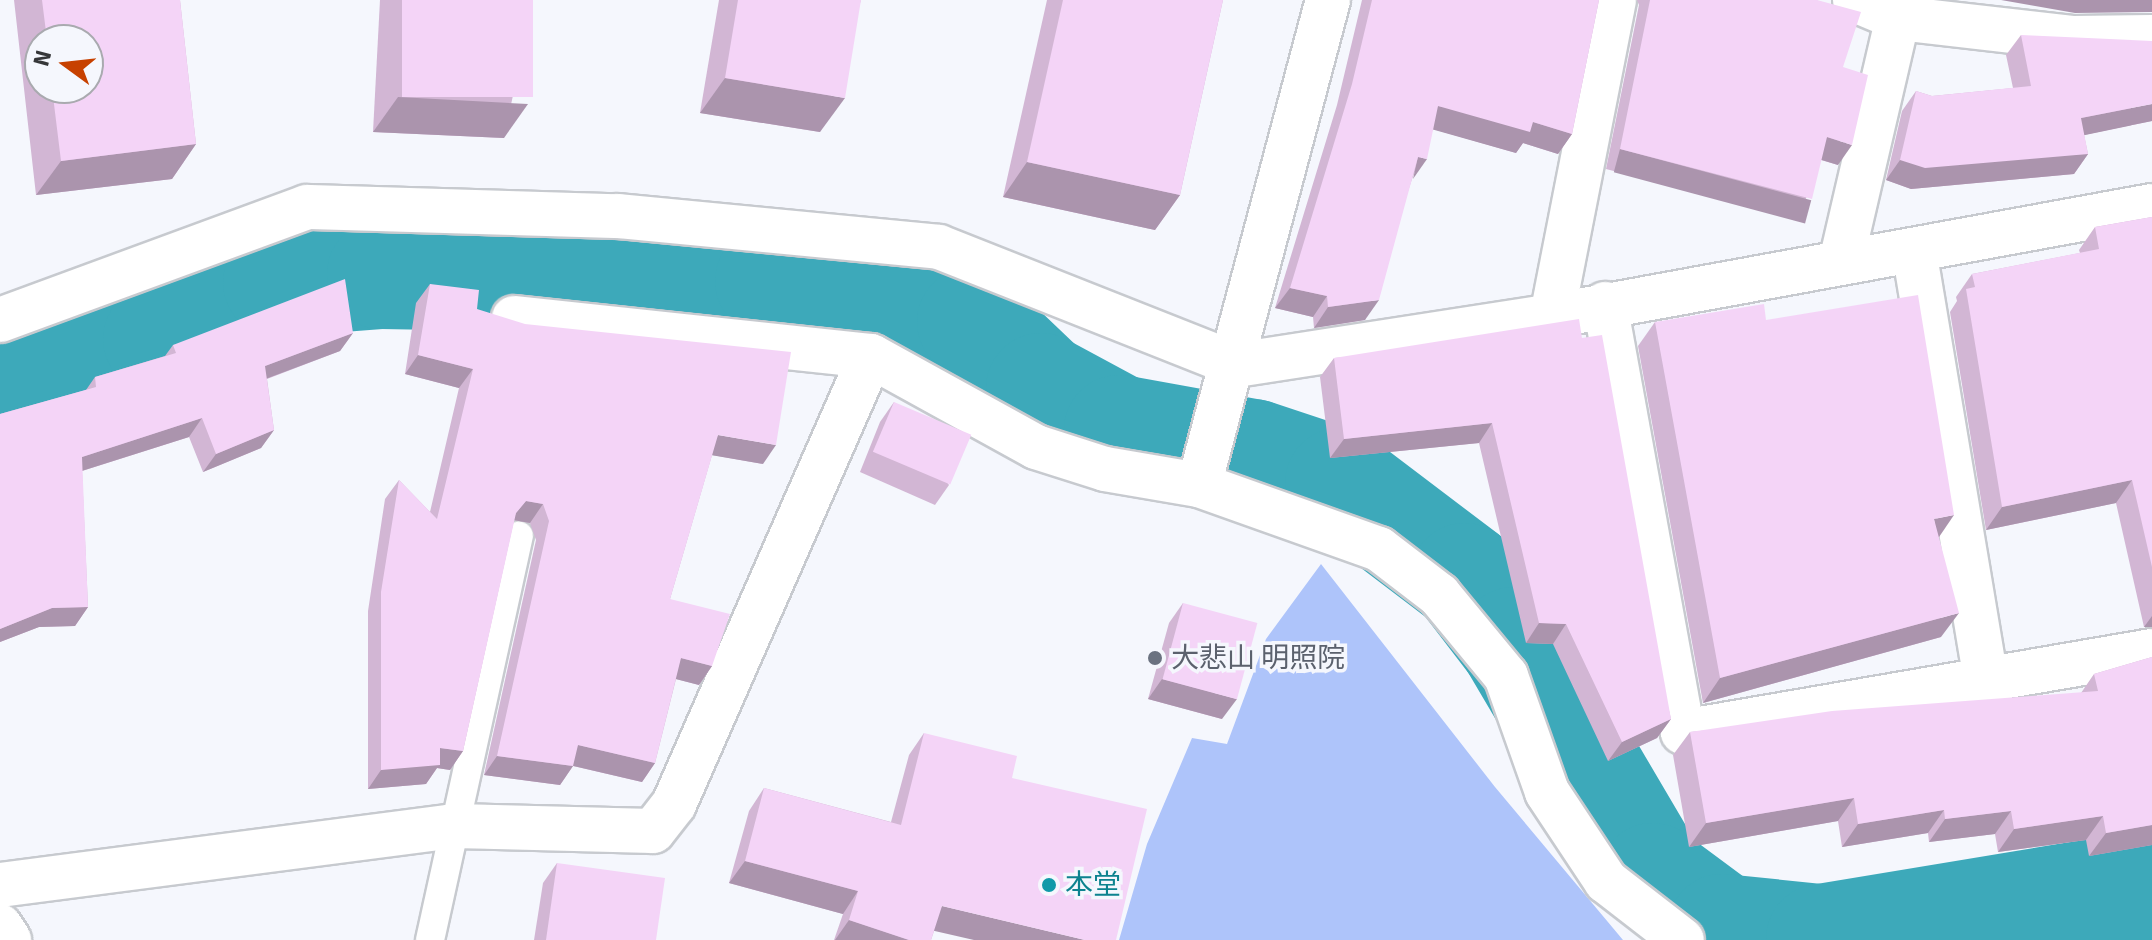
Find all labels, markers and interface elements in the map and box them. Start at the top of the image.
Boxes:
north arrow [24,24,104,104]
text: N [27,47,57,69]
place label: 大悲山 明照院 [1171,641,1345,675]
marker: 大悲山 明照院 [1146,649,1164,667]
place label: 本堂 [1065,868,1121,902]
marker: 本堂 [1040,876,1058,894]

